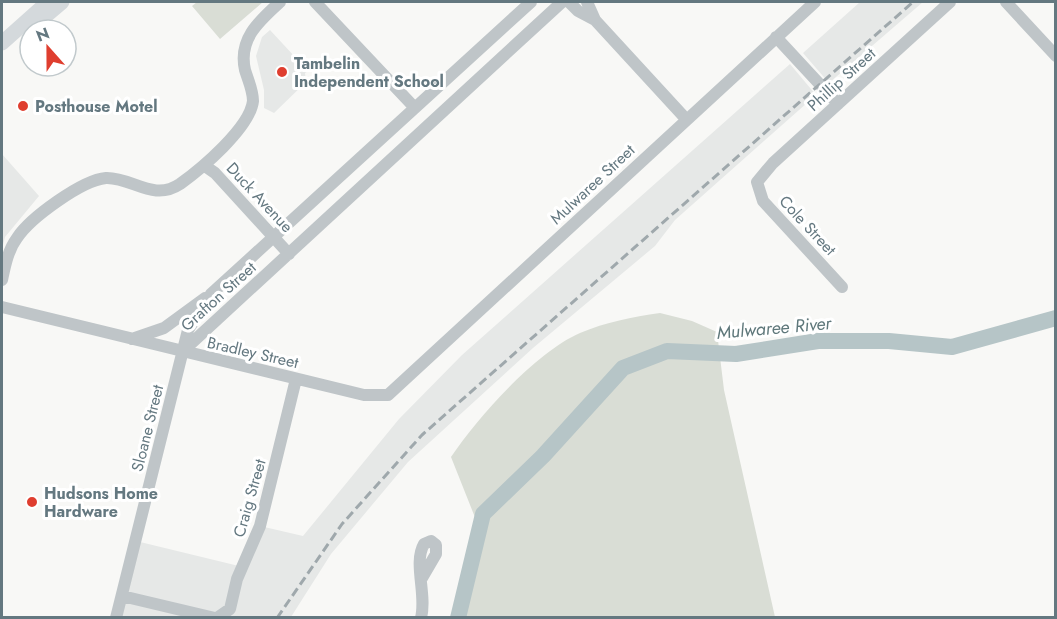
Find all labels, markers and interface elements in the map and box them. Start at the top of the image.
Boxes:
north arrow [18,18,78,78]
text: N [33,21,53,47]
street label: Phillip Street [802,42,881,116]
place label: Tambelin Independent School [294,52,444,93]
marker: Tambelin Independent School [275,65,289,79]
place label: Posthouse Motel [35,95,158,118]
marker: Posthouse Motel [16,99,30,113]
street label: Mulwaree Street [545,139,640,230]
street label: Duck Avenue [221,157,298,238]
street label: Cole Street [774,190,842,261]
street label: Grafton Street [176,256,261,336]
water label: Mulwaree River [716,310,833,346]
street label: Bradley Street [205,331,301,374]
street label: Sloane Street [126,382,169,474]
street label: Craig Street [227,456,272,540]
place label: Hudsons Home Hardware [44,482,158,523]
marker: Hudsons Home Hardware [25,495,39,509]

